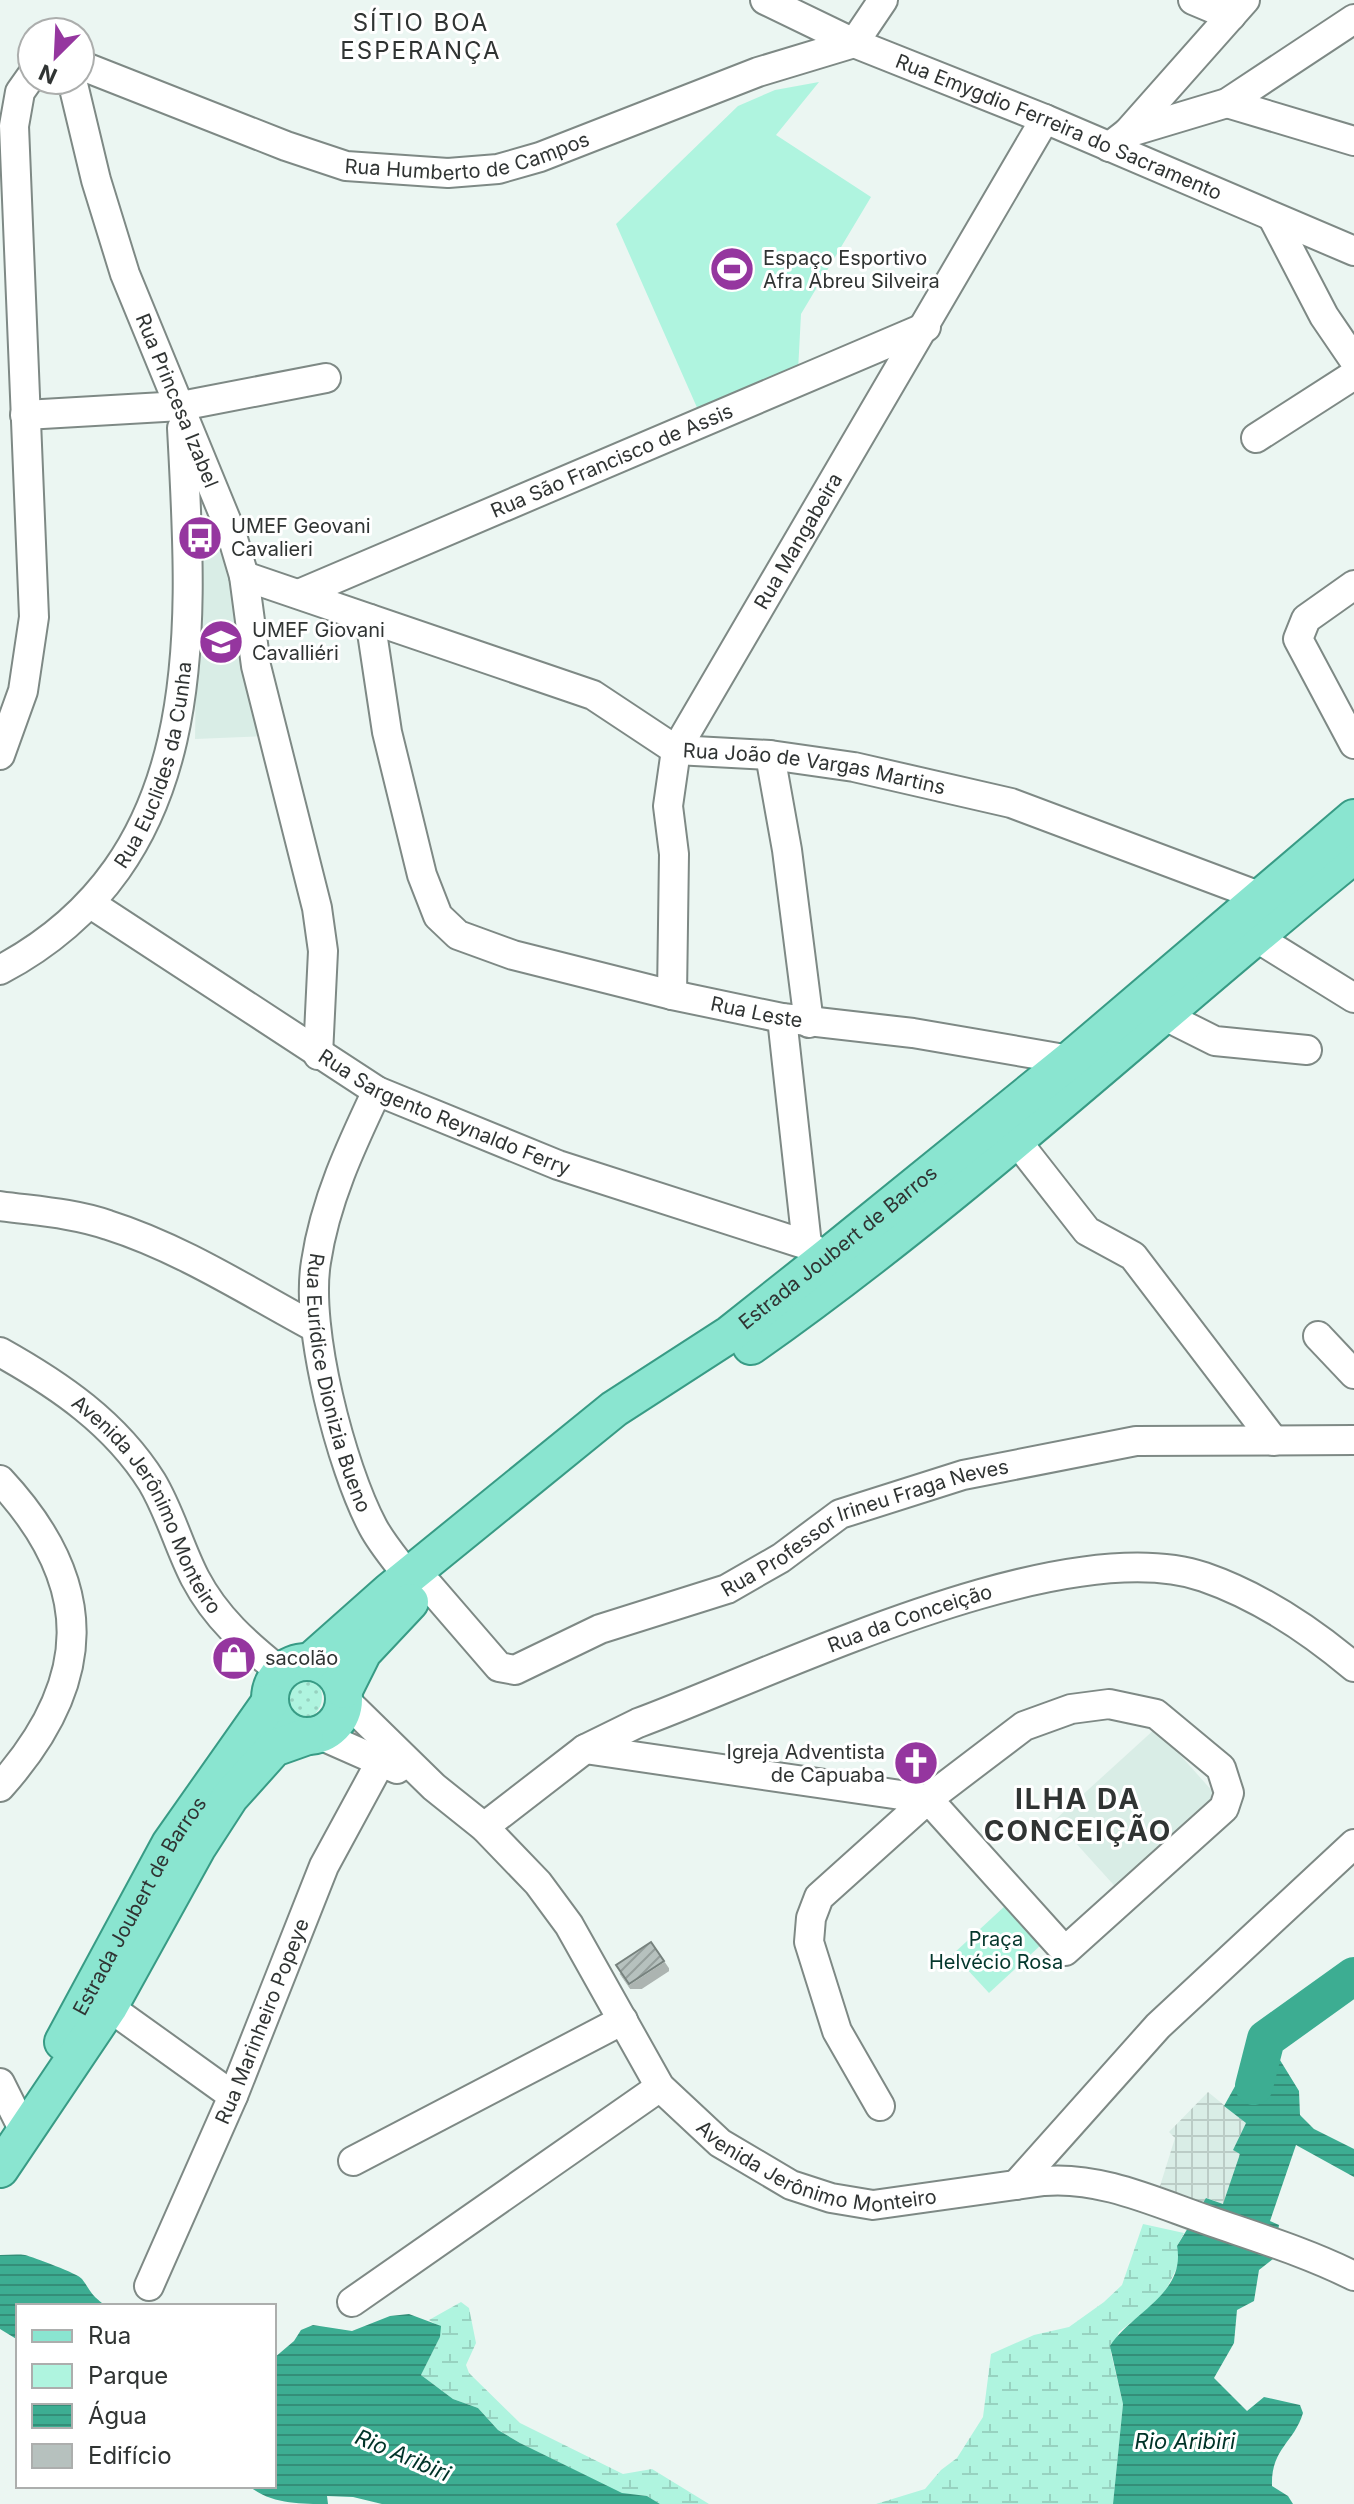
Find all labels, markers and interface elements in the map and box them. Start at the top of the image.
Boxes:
district label: SÍTIO BOA ESPERANÇA [340,7,502,65]
north arrow [16,16,96,96]
street label: Rua Emygdio Ferreira do Sacramento [892,49,1225,205]
text: N [35,59,61,90]
street label: Rua Humberto de Campos [344,127,593,185]
sports icon: Espaço Esportivo Afra Abreu Silveira [708,245,756,293]
place label: Espaço Esportivo Afra Abreu Silveira [763,246,940,293]
street label: Rua Princesa Izabel [131,310,223,491]
street label: Rua São Francisco de Assis [487,399,737,523]
street label: Rua Mangabeira [749,469,847,613]
bus stop icon: UMEF Geovani Cavalieri [176,514,224,562]
place label: UMEF Geovani Cavalieri [231,514,371,561]
school or university icon: UMEF Giovani Cavalliéri [197,618,245,666]
place label: UMEF Giovani Cavalliéri [252,618,385,665]
street label: Rua Euclides da Cunha [109,661,196,873]
street label: Rua João de Vargas Martins [682,738,948,800]
street label: Rua Leste [709,991,804,1032]
street label: Rua Sargento Reynaldo Ferry [314,1044,573,1180]
street label: Estrada Joubert de Barros [734,1161,942,1334]
street label: Rua Eurídice Dionizia Bueno [302,1251,376,1516]
street label: Avenida Jerônimo Monteiro [67,1390,226,1619]
street label: Rua Professor Irineu Fraga Neves [717,1454,1011,1602]
street label: Rua da Conceição [824,1579,995,1658]
shop icon: sacolão [210,1634,258,1682]
place label: sacolão [265,1646,338,1670]
church icon: Igreja Adventista de Capuaba [892,1739,940,1787]
place label: Igreja Adventista de Capuaba [727,1740,885,1787]
district label: ILHA DA CONCEIÇÃO [984,1782,1172,1848]
street label: Estrada Joubert de Barros [68,1792,211,2019]
street label: Rua Marinheiro Popeye [210,1915,314,2128]
park label: Praça Helvécio Rosa [929,1927,1063,1974]
street label: Avenida Jerônimo Monteiro [691,2115,938,2217]
legend [16,2304,276,2488]
text: Rua [88,2321,131,2350]
text: Parque [88,2361,168,2390]
text: Água [88,2400,147,2430]
water label: Rio Aribiri [352,2423,455,2487]
water label: Rio Aribiri [1135,2428,1236,2454]
text: Edifício [88,2441,172,2470]

